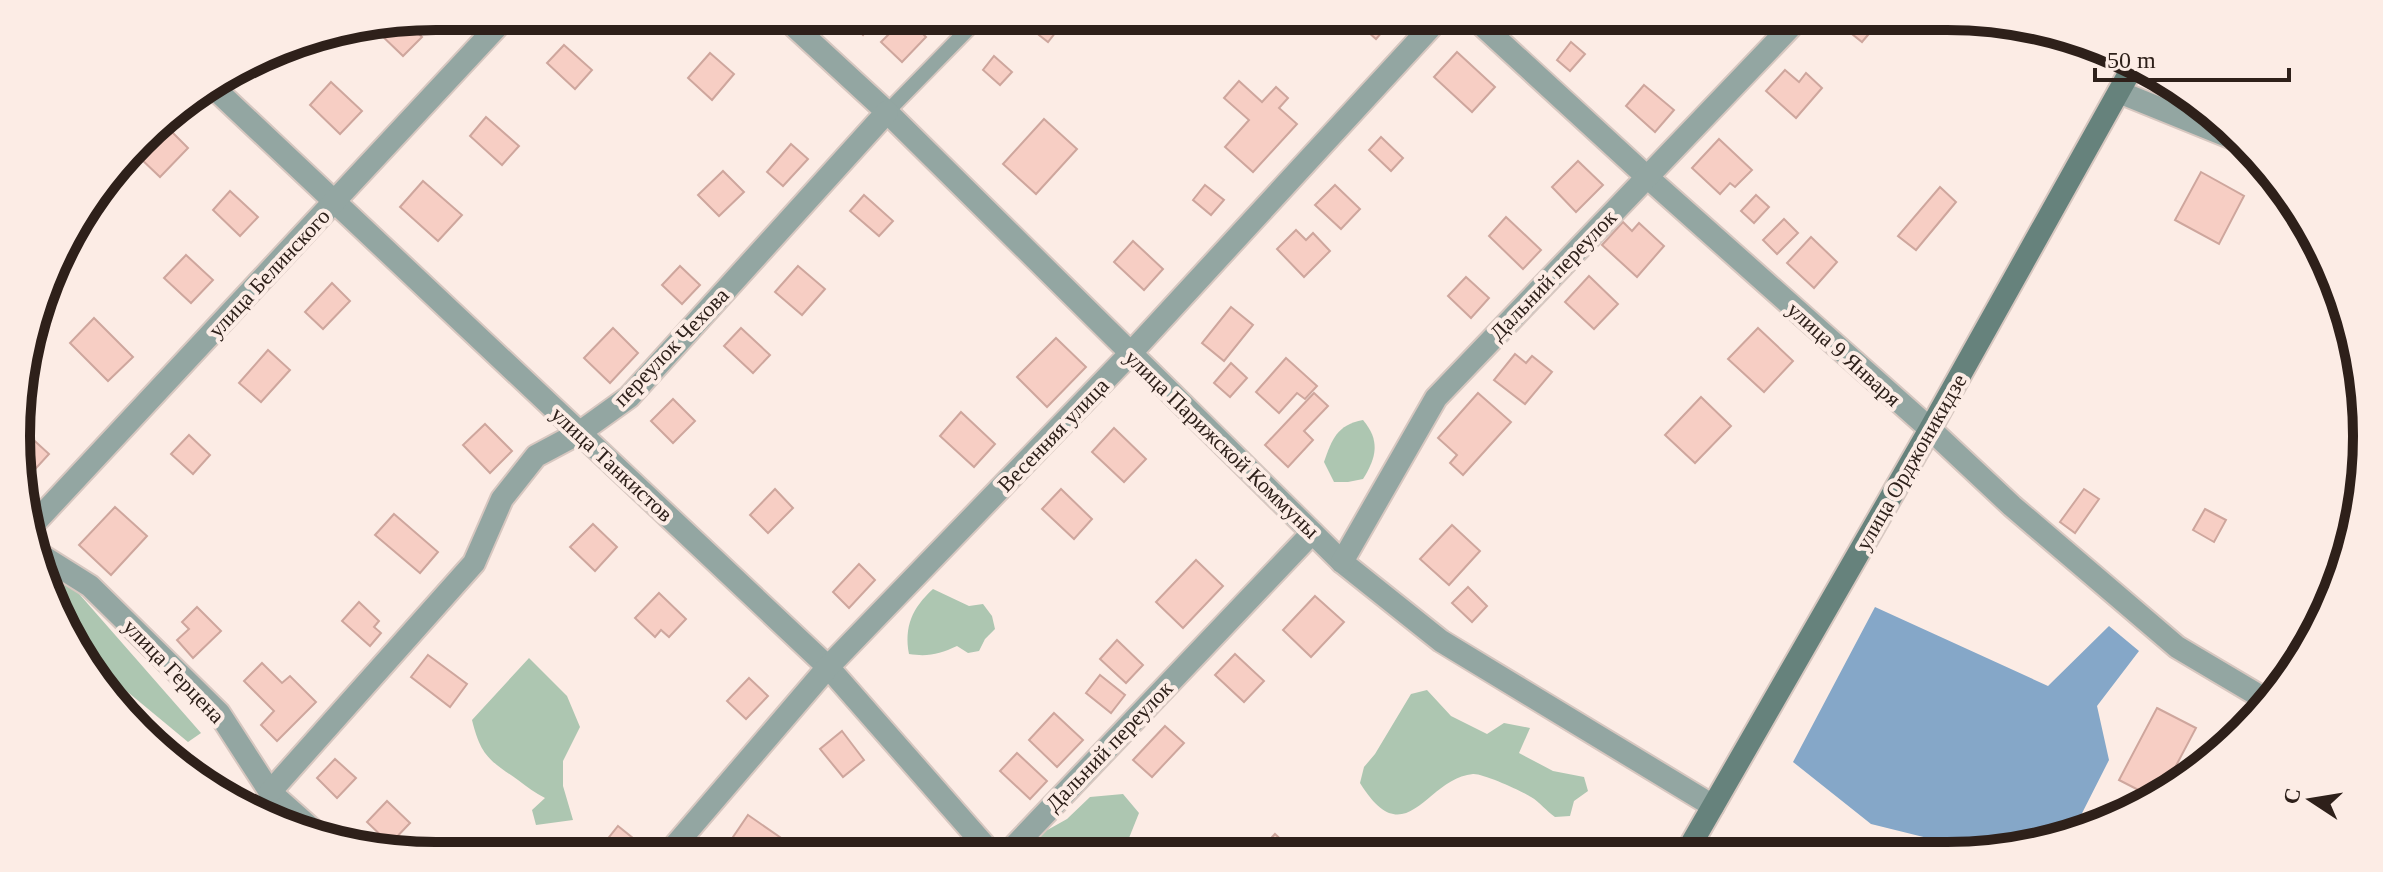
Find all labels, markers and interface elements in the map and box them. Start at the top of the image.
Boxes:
scale bar [2095,32,2289,82]
text: 50 m [2107,47,2156,73]
street label: улица Белинского [203,204,335,342]
street label: Дальний переулок [1485,205,1622,345]
street label: переулок Чехова [608,282,734,411]
street label: улица 9 Января [1782,297,1906,411]
street label: улица Парижской Коммуны [1120,345,1324,544]
street label: улица Орджоникидзе [1850,369,1972,555]
street label: Весенняя улица [992,373,1114,497]
street label: улица Танкистов [546,401,678,527]
street label: улица Герцена [118,614,230,728]
street label: Дальний переулок [1041,676,1178,816]
north arrow [2271,760,2351,840]
text: С [2278,786,2306,806]

